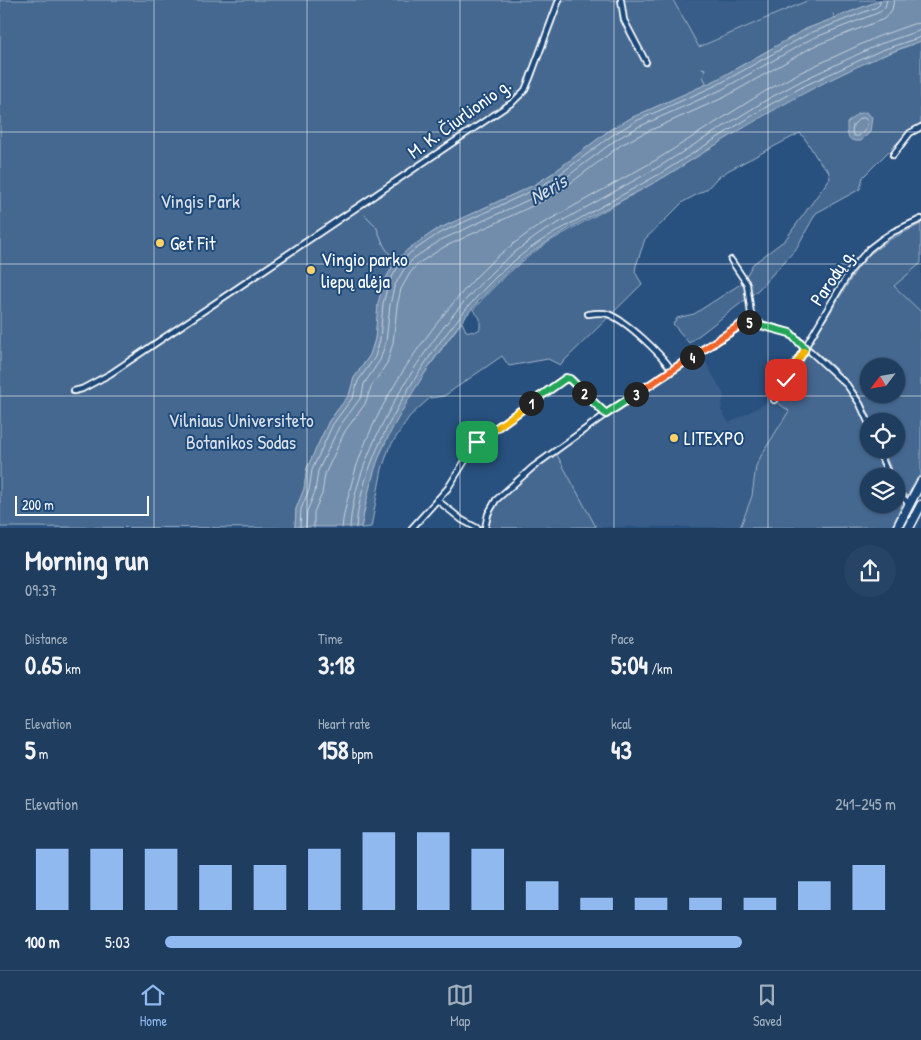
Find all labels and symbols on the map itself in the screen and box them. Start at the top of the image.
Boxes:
street label: M. K. Čiurlionio g. [402,72,516,164]
water label: Neris [524,166,573,210]
park label: Vingis Park [160,188,240,214]
place label: Get Fit [170,230,216,256]
marker: Get Fit [154,237,166,249]
street label: Parodų g. [803,243,861,311]
place label: Vingio parko liepų alėja [321,246,408,294]
marker: Vingio parko liepų alėja [305,264,317,276]
pin: 5 [736,310,762,334]
pin: 4 [680,344,704,370]
north arrow [860,358,905,402]
pin [765,359,807,401]
pin: 2 [572,380,596,406]
pin: 3 [624,382,648,406]
pin: 1 [518,390,544,416]
park label: Vilniaus Universiteto Botanikos Sodas [168,407,314,455]
pin [456,421,498,463]
place label: LITEXPO [684,425,744,451]
marker: LITEXPO [668,432,680,444]
scale bar [15,492,149,516]

